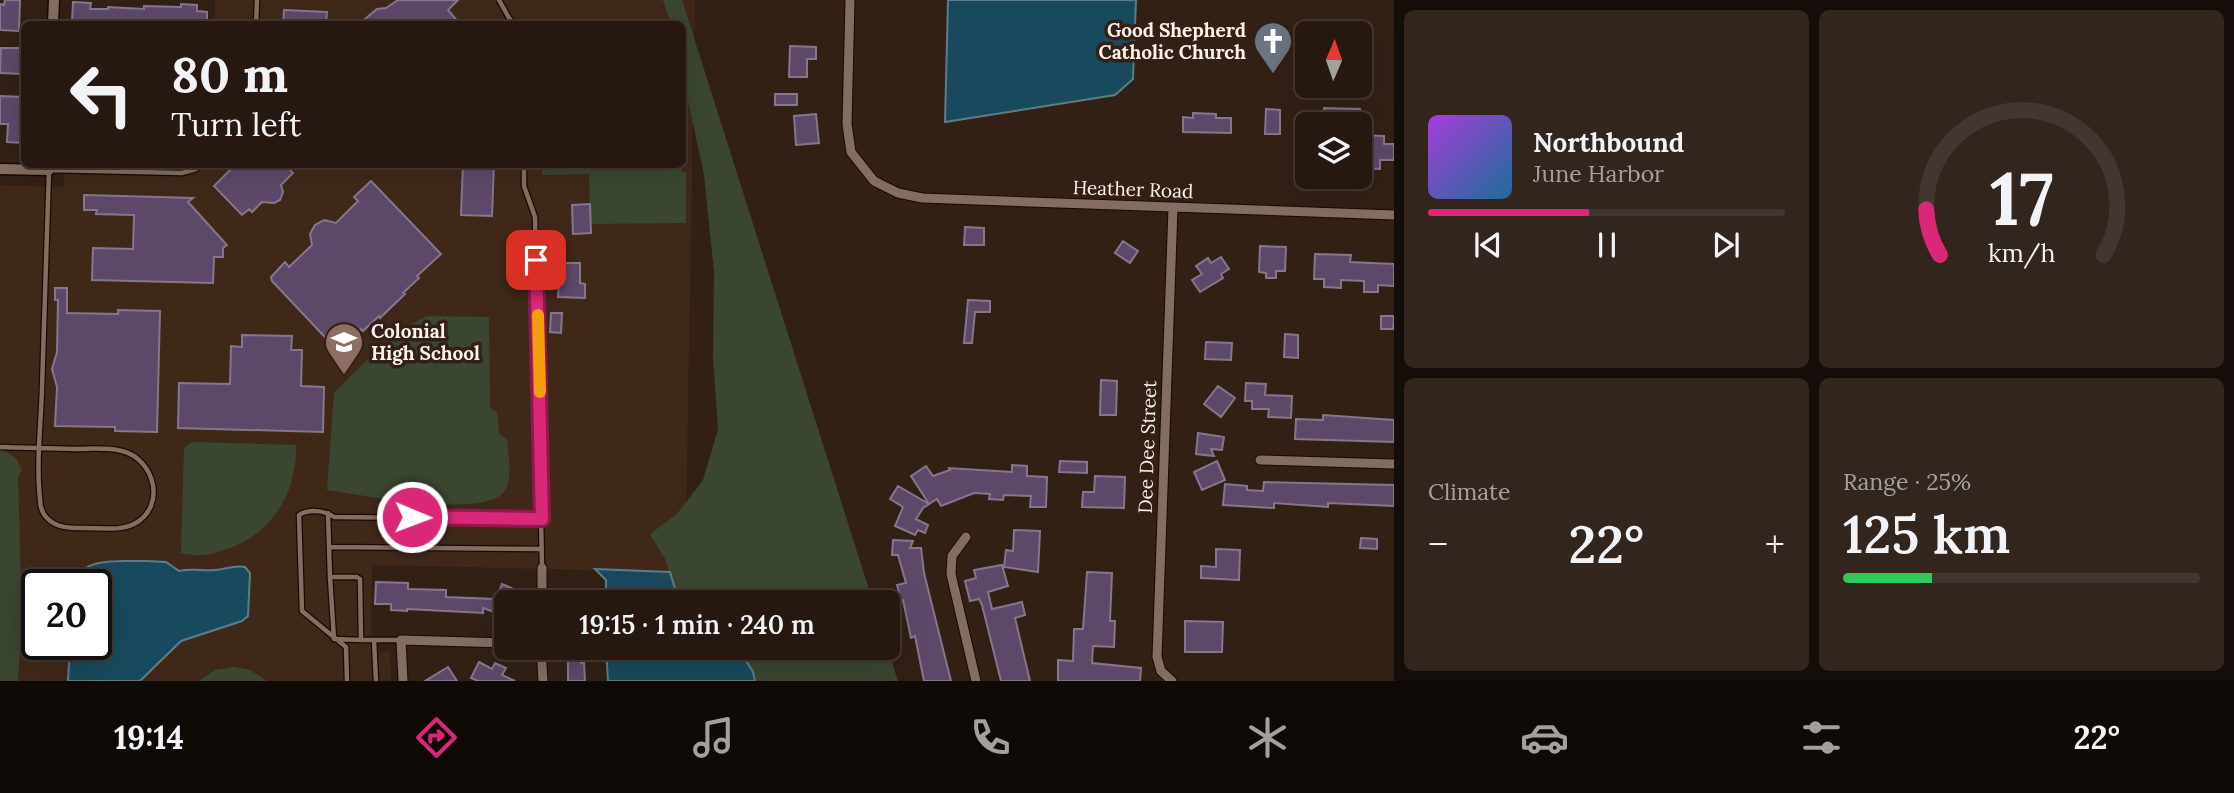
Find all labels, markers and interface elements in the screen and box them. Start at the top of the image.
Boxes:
place label: Good Shepherd Catholic Church [1099,18,1246,64]
church icon: Good Shepherd Catholic Church [1252,20,1294,75]
north arrow [1295,21,1372,98]
map controls [1295,21,1372,189]
text: 80 m [171,43,288,105]
icon: left [56,49,147,140]
text: Turn left [171,104,301,145]
button: layers [1295,112,1372,189]
text: Northbound [1533,126,1684,159]
text: 17 [1990,153,2053,246]
text: June Harbor [1533,159,1664,188]
street label: Heather Road [1072,175,1194,203]
icon: previous [1469,226,1507,264]
icon: pause [1588,226,1626,264]
icon: next [1707,226,1745,264]
pin [506,230,566,290]
text: km/h [1988,237,2055,269]
icon: arrive [517,241,555,279]
place label: Colonial High School [371,319,480,365]
school or university icon: Colonial High School [323,321,365,376]
street label: Dee Dee Street [1133,379,1161,514]
text: Range · 25% [1843,467,1971,496]
text: Climate [1428,477,1510,506]
position arrow [375,480,449,554]
text: 125 km [1843,501,2010,567]
text: 22° [1569,511,1644,577]
text: − [1428,520,1448,568]
text: + [1765,520,1785,568]
speed limit sign: 20 [21,569,112,660]
text: 19:15 · 1 min · 240 m [579,608,815,641]
icon: directions [412,713,461,762]
icon: music [689,713,738,762]
icon: phone [966,713,1015,762]
icon: climate [1243,713,1292,762]
icon: car [1520,713,1569,762]
icon: filters [1797,713,1846,762]
text: 19:14 [114,717,184,758]
text: 22° [2074,717,2120,758]

